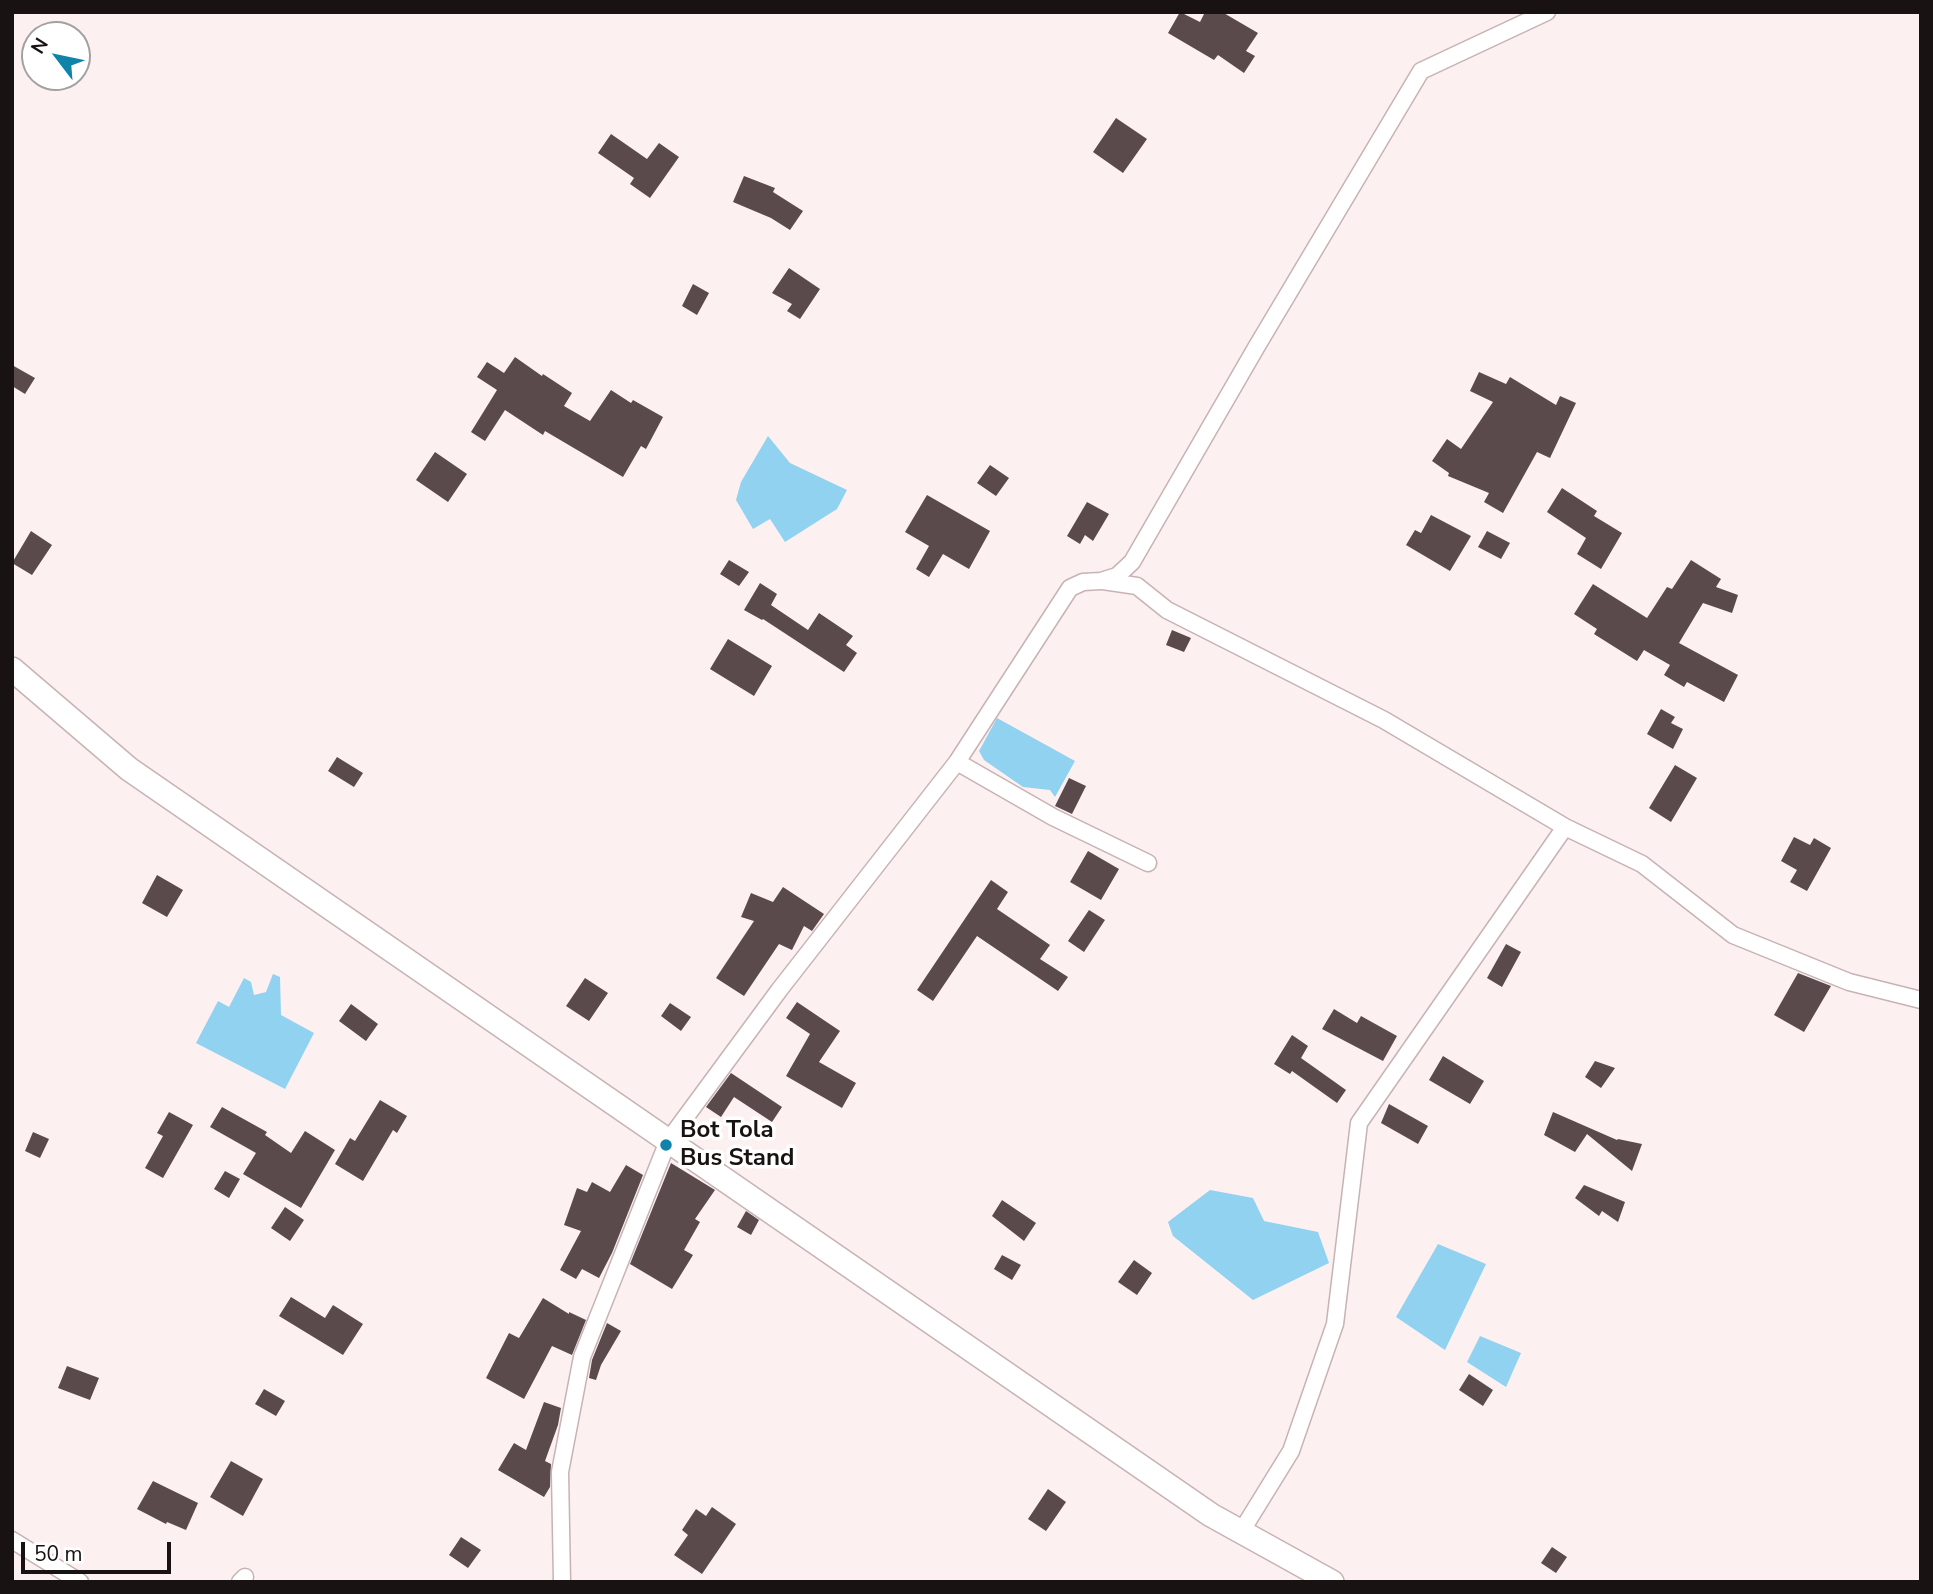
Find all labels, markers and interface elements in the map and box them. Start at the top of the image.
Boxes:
north arrow [21,21,91,91]
text: N [25,33,55,59]
place label: Bot Tola Bus Stand [680,1117,794,1173]
marker: Bot Tola Bus Stand [658,1137,674,1153]
scale bar [24,1528,175,1572]
text: 50 m [34,1540,83,1568]

